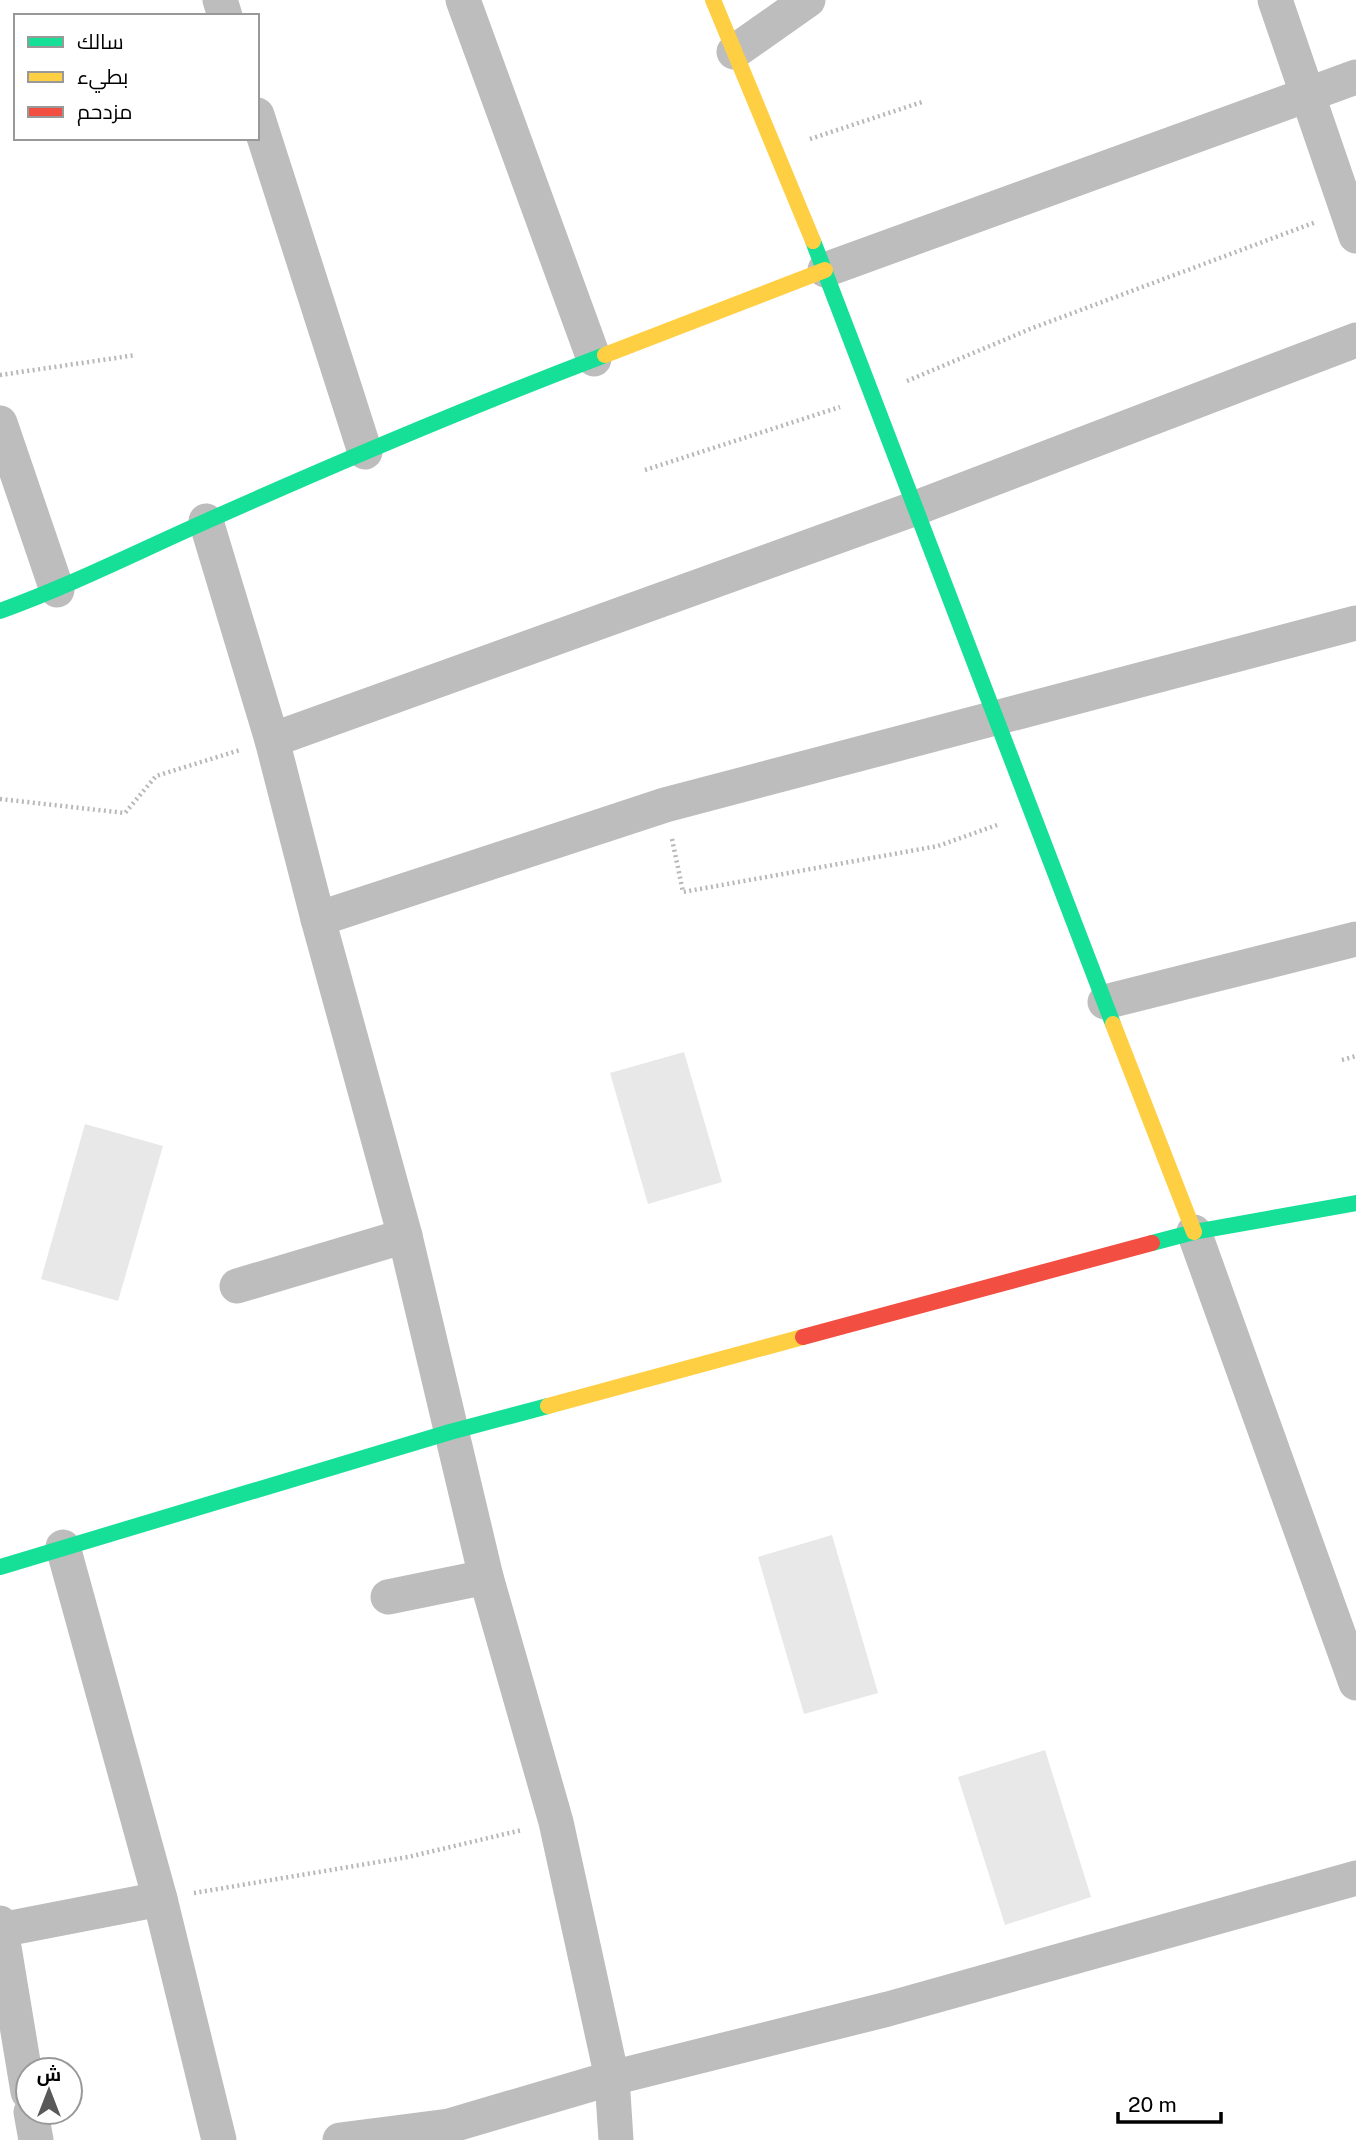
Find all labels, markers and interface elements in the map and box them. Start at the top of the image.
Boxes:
legend [14,14,259,140]
text: سالك [77,29,124,54]
text: بطيء [77,64,128,93]
text: مزدحم [77,99,132,126]
north arrow [14,2056,84,2126]
text: ش [37,2063,61,2086]
scale bar [1118,2080,1221,2124]
text: 20 m [1128,2092,1177,2117]

